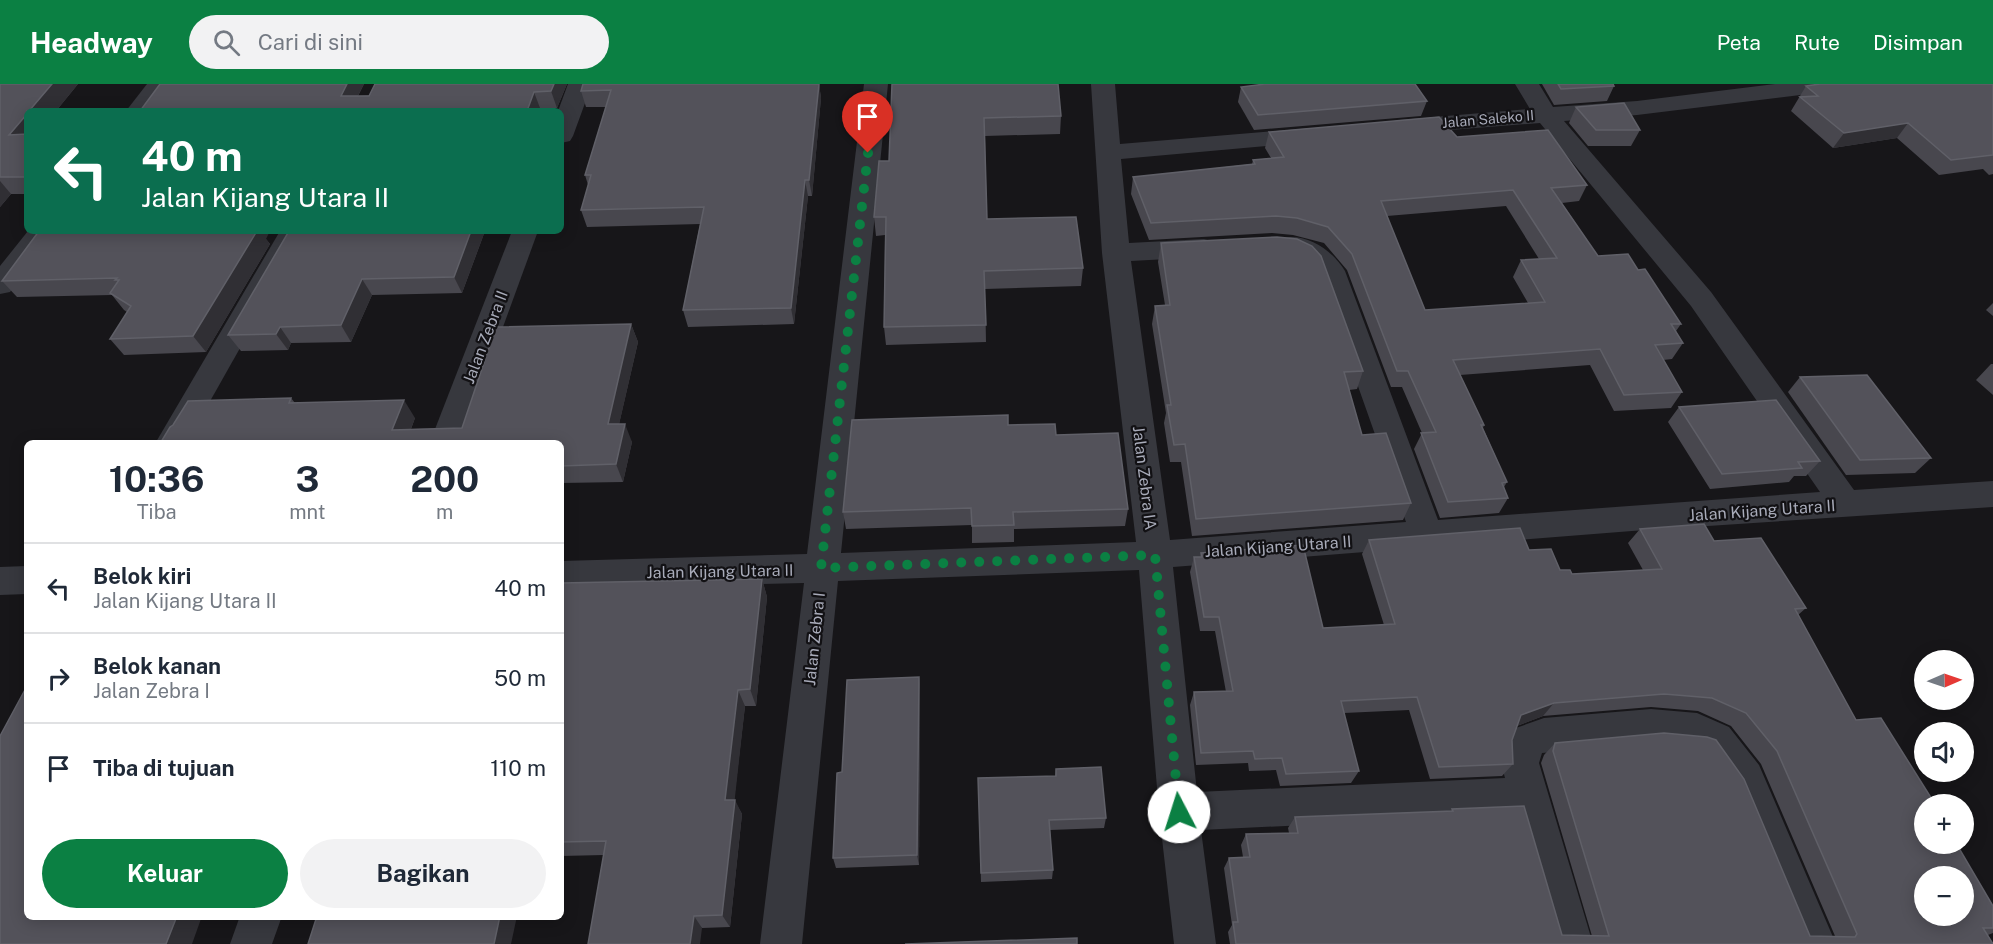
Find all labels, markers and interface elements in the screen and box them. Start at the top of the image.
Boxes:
search box [189,15,609,69]
text: Headway [30,26,153,59]
icon: search [210,26,243,59]
text: Cari di sini [258,29,363,55]
text: Peta [1717,30,1761,55]
text: Rute [1794,30,1840,55]
text: Disimpan [1873,30,1963,55]
pin [842,91,893,153]
icon: arrive [851,100,884,133]
street label: Jalan Saleko II [1441,107,1535,131]
text: 40 m [141,131,243,180]
icon: left [42,132,120,210]
text: Jalan Kijang Utara II [141,181,389,213]
street label: Jalan Zebra II [459,288,512,386]
street label: Jalan Zebra IA [1129,425,1160,531]
text: 10:36 [109,458,205,500]
text: 3 [295,458,319,500]
text: 200 [410,458,479,500]
street label: Jalan Kijang Utara II [1688,496,1836,525]
text: Tiba [137,500,177,524]
text: mnt [289,500,325,524]
text: m [436,500,453,524]
street label: Jalan Kijang Utara II [1204,532,1352,561]
street label: Jalan Kijang Utara II [646,561,794,582]
text: Belok kiri [93,563,191,589]
icon: left [42,572,75,605]
text: 40 m [494,575,546,601]
text: Jalan Kijang Utara II [93,589,277,613]
street label: Jalan Zebra I [800,592,829,687]
north arrow [1914,650,1974,710]
map controls [1914,650,1974,926]
text: Belok kanan [93,653,221,679]
icon: right [42,662,75,695]
text: 50 m [494,665,546,691]
text: Jalan Zebra I [93,679,210,703]
button: sound [1914,722,1974,782]
icon: arrive [42,752,75,785]
text: Tiba di tujuan [93,755,234,781]
text: 110 m [490,755,546,781]
position arrow [1147,780,1211,844]
button: + [1914,794,1974,854]
button: Keluar [42,839,288,908]
button: Bagikan [300,839,546,908]
button: − [1914,866,1974,926]

